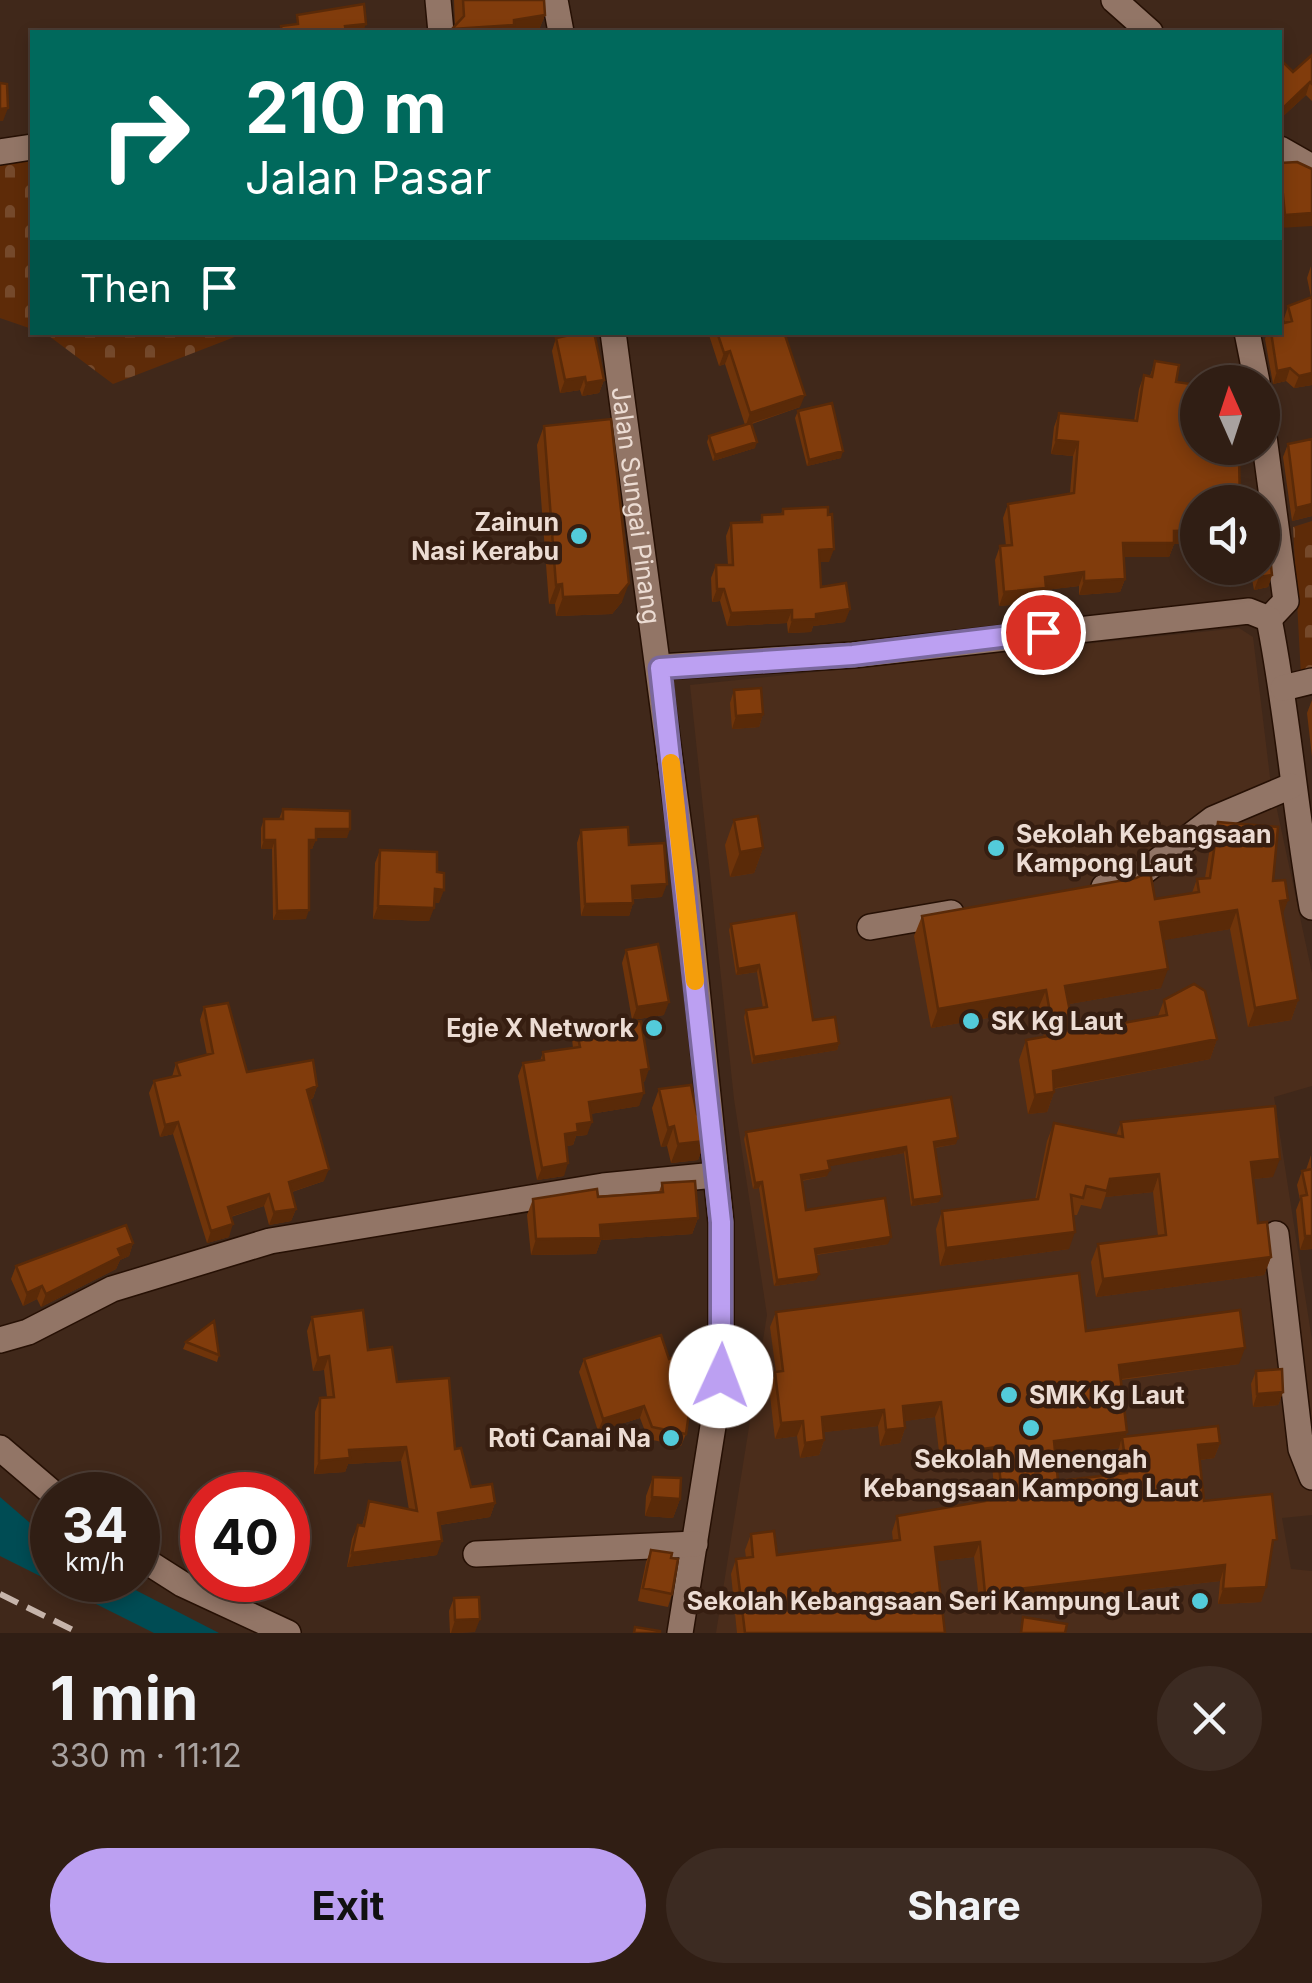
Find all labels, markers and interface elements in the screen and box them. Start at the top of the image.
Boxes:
text: 210 m [245,65,447,150]
icon: right [80,70,210,200]
text: Jalan Pasar [245,150,491,205]
icon: arrive [192,260,247,315]
text: Then [80,265,172,311]
north arrow [1180,365,1280,465]
map controls [1180,365,1280,585]
street label: Jalan Sungai Pinang [605,385,667,626]
button: sound [1180,485,1280,585]
place label: Zainun Nasi Kerabu [411,507,559,566]
marker: Zainun Nasi Kerabu [568,525,590,547]
pin [1001,590,1086,675]
icon: arrive [1016,605,1071,660]
place label: Sekolah Kebangsaan Kampong Laut [1016,819,1272,878]
marker: Sekolah Kebangsaan Kampong Laut [985,837,1007,859]
place label: SK Kg Laut [991,1006,1123,1036]
marker: SK Kg Laut [960,1010,982,1032]
place label: Egie X Network [446,1013,634,1043]
marker: Egie X Network [643,1017,665,1039]
position arrow [669,1324,773,1428]
place label: SMK Kg Laut [1029,1380,1185,1410]
marker: SMK Kg Laut [998,1384,1020,1406]
marker: Sekolah Menengah Kebangsaan Kampong Laut [1020,1417,1042,1439]
place label: Roti Canai Na [488,1423,651,1453]
marker: Roti Canai Na [660,1427,682,1449]
place label: Sekolah Menengah Kebangsaan Kampong Laut [863,1444,1199,1503]
speed limit sign: 40 [180,1472,310,1602]
text: 34 [62,1495,128,1555]
text: km/h [65,1547,125,1577]
place label: Sekolah Kebangsaan Seri Kampung Laut [687,1586,1180,1616]
marker: Sekolah Kebangsaan Seri Kampung Laut [1189,1590,1211,1612]
text: 1 min [50,1662,198,1734]
button: close [1157,1666,1262,1771]
text: 330 m · 11:12 [50,1736,242,1775]
button: Exit [50,1848,646,1963]
button: Share [666,1848,1262,1963]

